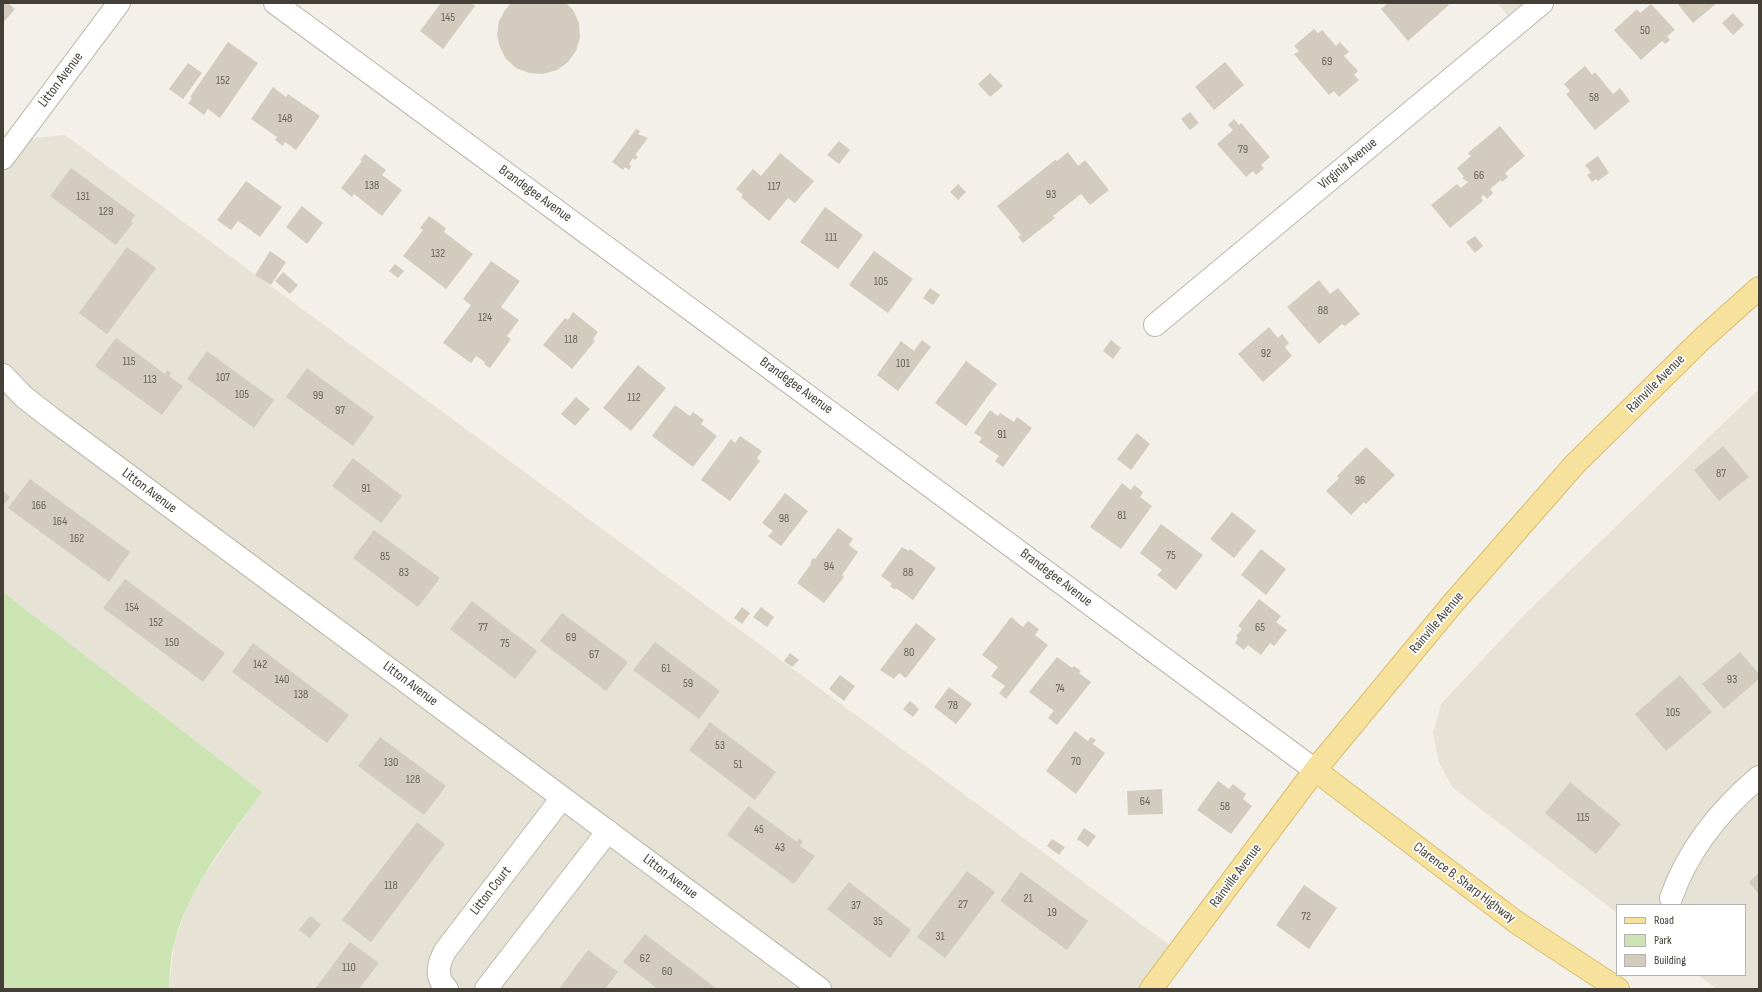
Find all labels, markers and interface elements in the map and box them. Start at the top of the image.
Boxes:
house number: 145 [441,11,455,25]
house number: 50 [1640,24,1650,38]
street label: Litton Avenue [35,49,87,111]
house number: 69 [1322,55,1332,69]
house number: 152 [216,74,230,88]
house number: 58 [1589,91,1599,105]
house number: 148 [278,112,292,126]
street label: Virginia Avenue [1315,135,1381,193]
house number: 79 [1238,143,1248,157]
street label: Brandegee Avenue [495,162,575,226]
house number: 66 [1474,169,1484,183]
house number: 138 [365,179,379,193]
house number: 117 [767,180,781,194]
house number: 93 [1046,188,1056,202]
house number: 131 [76,190,90,204]
house number: 129 [99,205,113,219]
house number: 111 [825,231,837,245]
house number: 132 [431,247,445,261]
house number: 105 [874,275,888,289]
house number: 88 [1318,304,1328,318]
house number: 124 [478,311,492,325]
house number: 118 [564,333,578,347]
house number: 92 [1261,347,1271,361]
street label: Rainville Avenue [1623,351,1689,417]
street label: Brandegee Avenue [756,354,836,418]
house number: 115 [122,355,136,369]
house number: 101 [896,357,910,371]
house number: 107 [216,371,230,385]
house number: 113 [143,373,157,387]
house number: 105 [235,388,249,402]
house number: 99 [313,389,323,403]
house number: 112 [627,391,641,405]
house number: 97 [335,404,345,418]
house number: 91 [997,428,1007,442]
street label: Litton Avenue [118,465,180,517]
house number: 87 [1716,467,1726,481]
house number: 96 [1355,474,1365,488]
house number: 91 [361,482,371,496]
house number: 166 [32,499,46,513]
house number: 81 [1117,509,1127,523]
house number: 98 [779,512,789,526]
house number: 164 [53,515,67,529]
house number: 162 [70,532,84,546]
street label: Brandegee Avenue [1017,545,1095,611]
house number: 75 [1166,549,1176,563]
house number: 85 [380,550,390,564]
house number: 94 [824,560,834,574]
house number: 83 [399,566,409,580]
house number: 88 [903,566,913,580]
street label: Rainville Avenue [1406,589,1468,657]
house number: 154 [125,601,139,615]
house number: 152 [149,616,163,630]
house number: 77 [478,621,488,635]
house number: 65 [1255,621,1265,635]
house number: 69 [566,631,576,645]
house number: 150 [165,636,179,650]
house number: 75 [500,637,510,651]
house number: 80 [904,646,914,660]
house number: 67 [589,648,599,662]
house number: 142 [253,658,267,672]
street label: Litton Avenue [379,658,441,710]
house number: 61 [661,662,671,676]
house number: 140 [275,673,289,687]
house number: 93 [1727,673,1737,687]
house number: 59 [683,677,693,691]
house number: 74 [1055,682,1065,696]
house number: 138 [294,688,308,702]
house number: 78 [948,699,958,713]
house number: 105 [1666,706,1680,720]
house number: 53 [715,739,725,753]
house number: 70 [1071,755,1081,769]
house number: 130 [384,756,398,770]
house number: 51 [733,758,743,772]
house number: 128 [406,773,420,787]
house number: 64 [1140,795,1150,809]
house number: 58 [1220,800,1230,814]
house number: 115 [1576,811,1590,825]
house number: 45 [754,823,764,837]
street label: Clarence B. Sharp Highway [1410,839,1518,927]
house number: 43 [775,841,785,855]
street label: Rainville Avenue [1207,841,1265,911]
street label: Litton Avenue [639,851,701,903]
street label: Litton Court [467,863,515,919]
house number: 118 [384,879,398,893]
house number: 21 [1023,892,1033,906]
house number: 27 [958,898,968,912]
house number: 37 [851,899,861,913]
legend [1616,904,1746,976]
house number: 19 [1047,906,1057,920]
house number: 72 [1301,910,1311,924]
text: Road [1654,913,1674,928]
house number: 35 [873,915,883,929]
house number: 31 [935,930,945,944]
text: Park [1654,933,1672,948]
house number: 62 [640,952,650,966]
text: Building [1654,953,1686,968]
house number: 110 [342,961,356,975]
house number: 60 [662,965,672,979]

